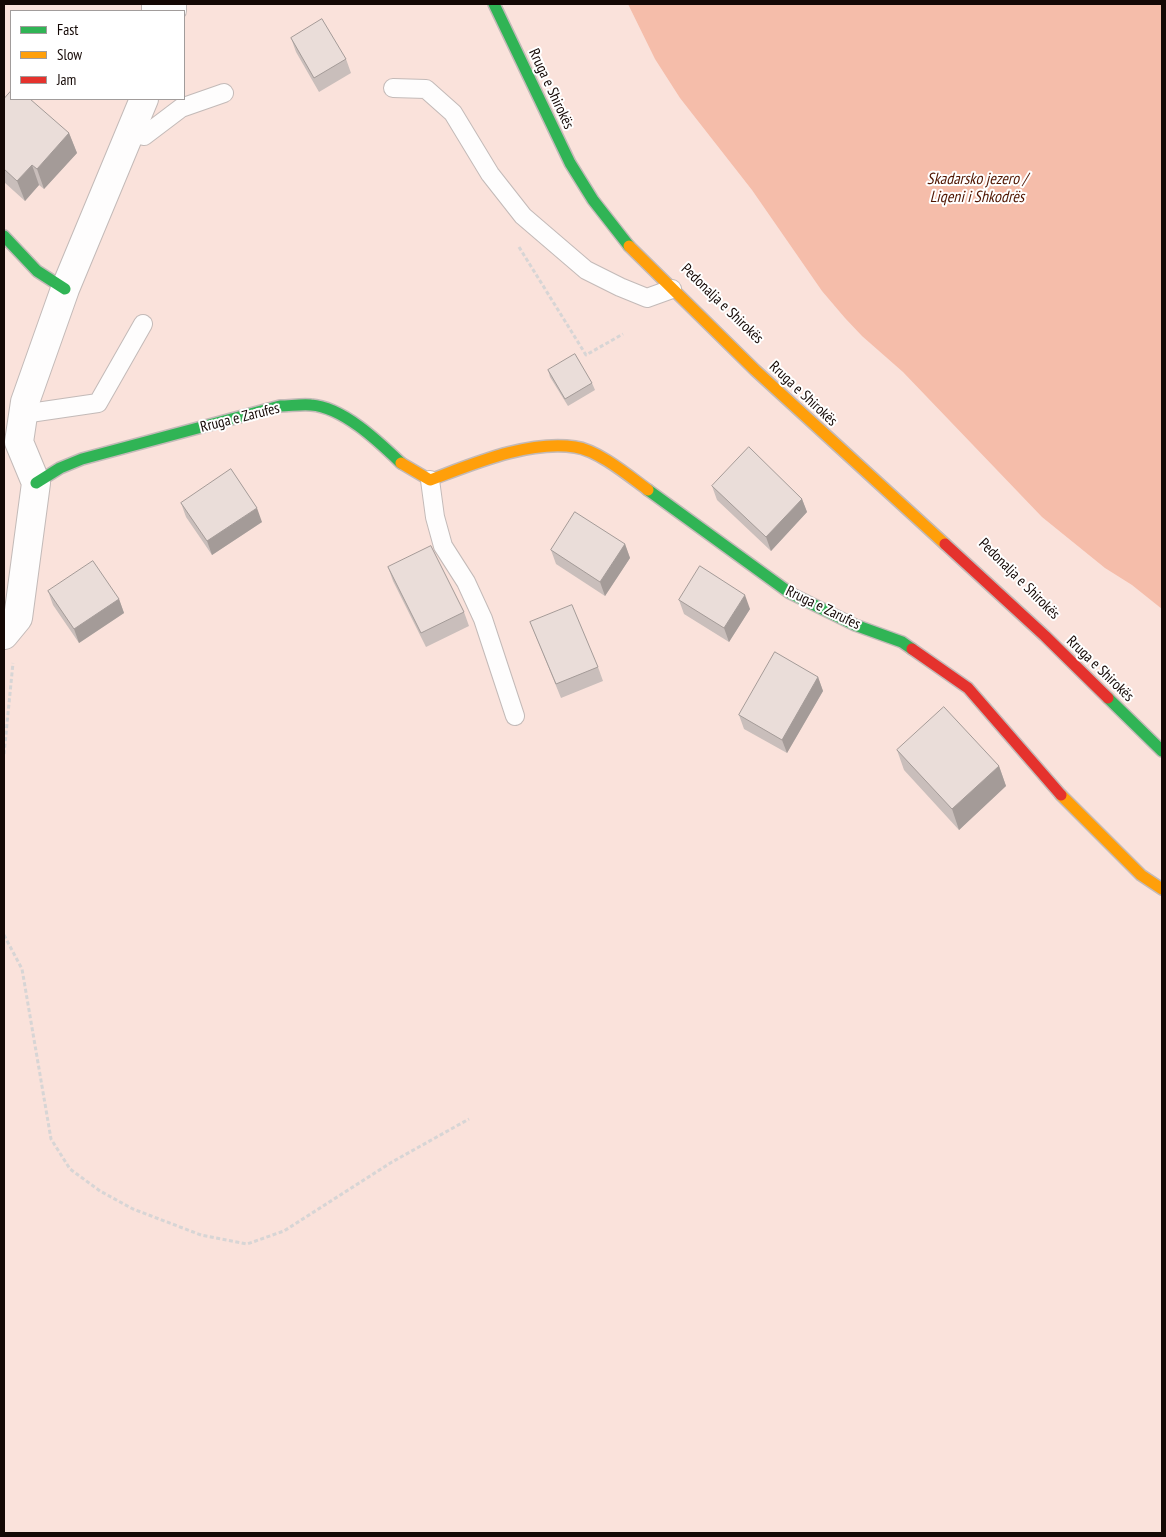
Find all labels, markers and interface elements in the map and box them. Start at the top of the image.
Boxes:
legend [10,10,185,100]
text: Fast [57,20,78,39]
text: Slow [57,45,82,64]
street label: Rruga e Shirokës [525,46,577,132]
text: Jam [57,70,76,89]
water label: Skadarsko jezero / Liqeni i Shkodrës [927,169,1027,207]
street label: Pedonalja e Shirokës [677,260,767,348]
street label: Rruga e Shirokës [765,358,841,430]
street label: Rruga e Zarufes [199,399,281,437]
street label: Pedonalja e Shirokës [975,535,1063,623]
street label: Rruga e Zarufes [783,582,863,634]
street label: Rruga e Shirokës [1063,632,1137,706]

